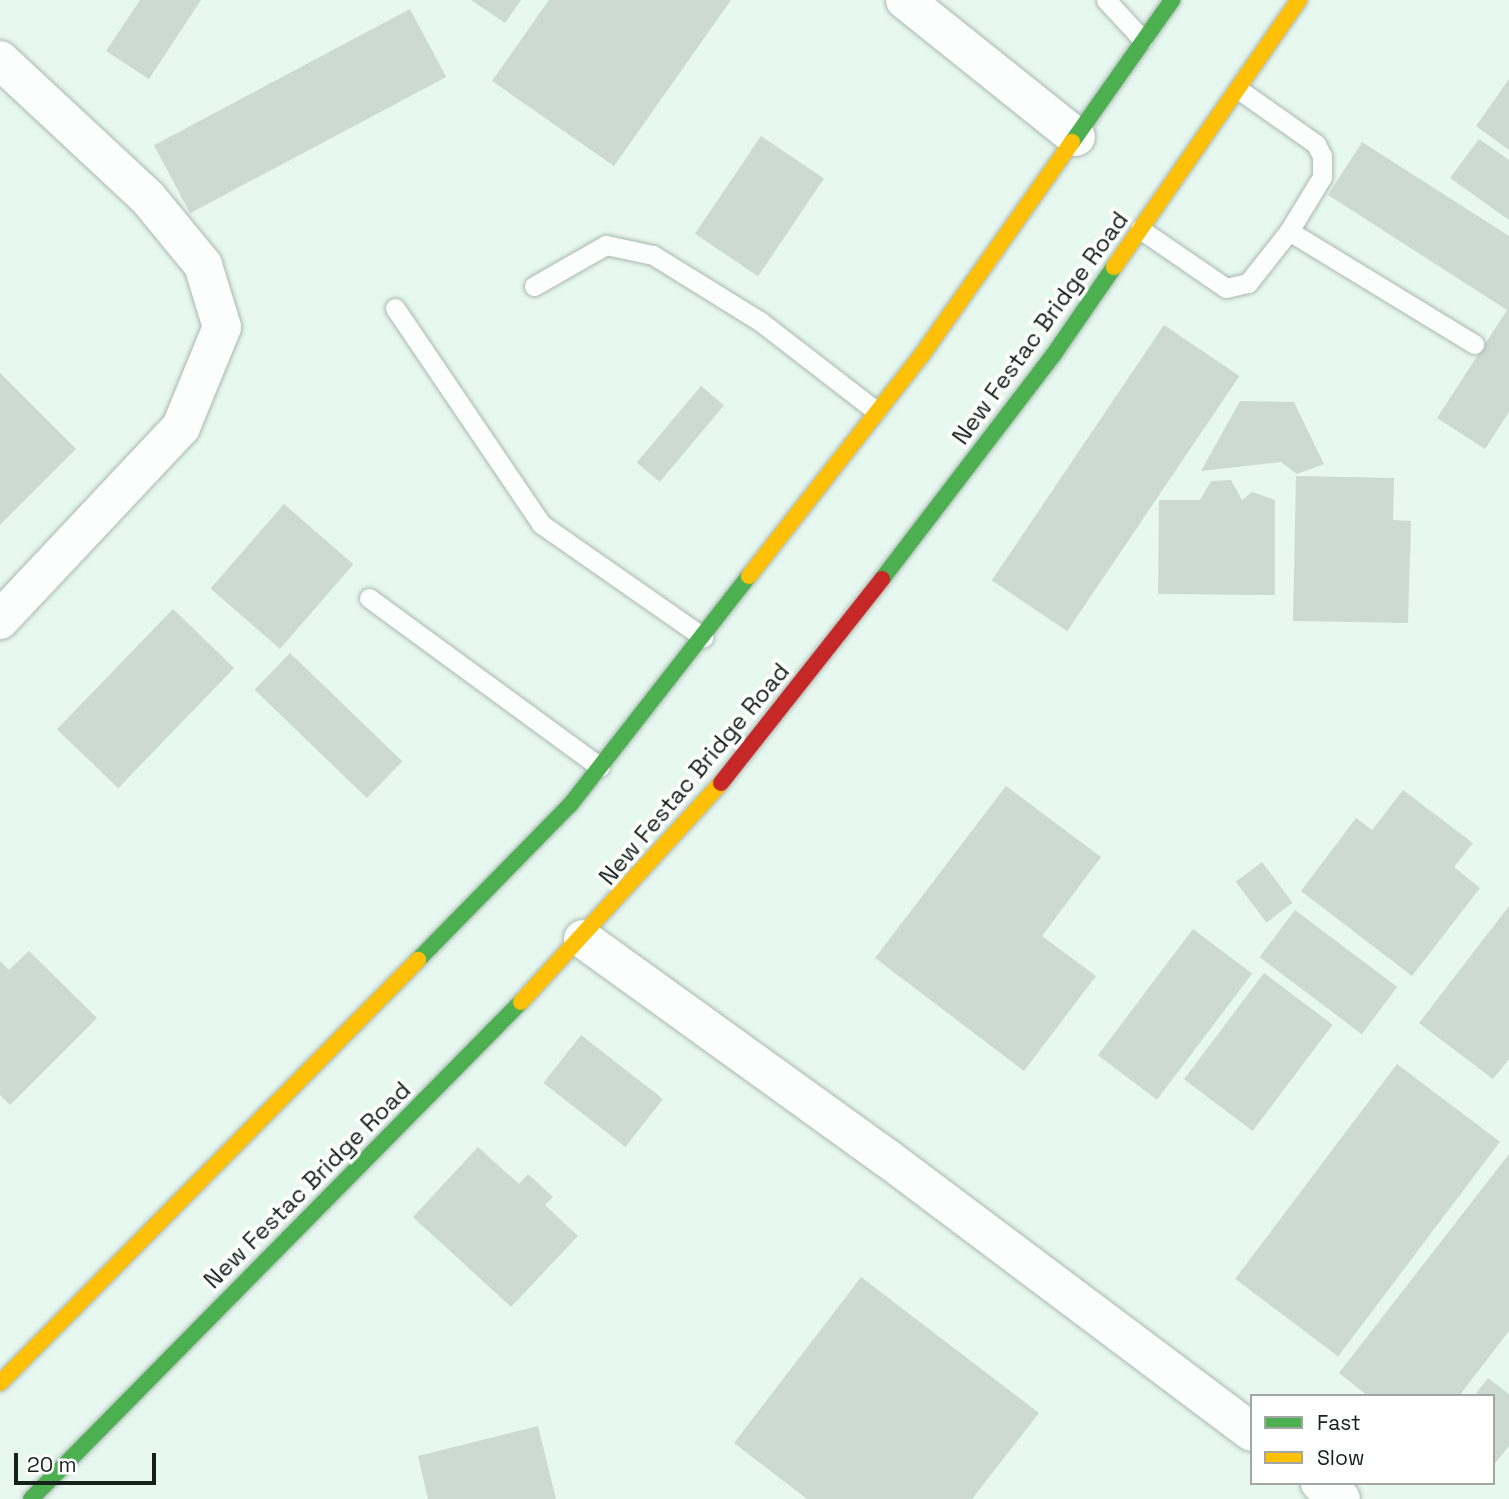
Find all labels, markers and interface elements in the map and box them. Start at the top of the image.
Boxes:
street label: New Festac Bridge Road [946,206,1134,450]
street label: New Festac Bridge Road [593,657,795,891]
street label: New Festac Bridge Road [198,1076,416,1294]
legend [1250,1394,1495,1485]
text: Fast [1317,1409,1361,1436]
scale bar [18,1440,159,1484]
text: Slow [1317,1444,1365,1471]
text: 20 m [27,1451,77,1478]

